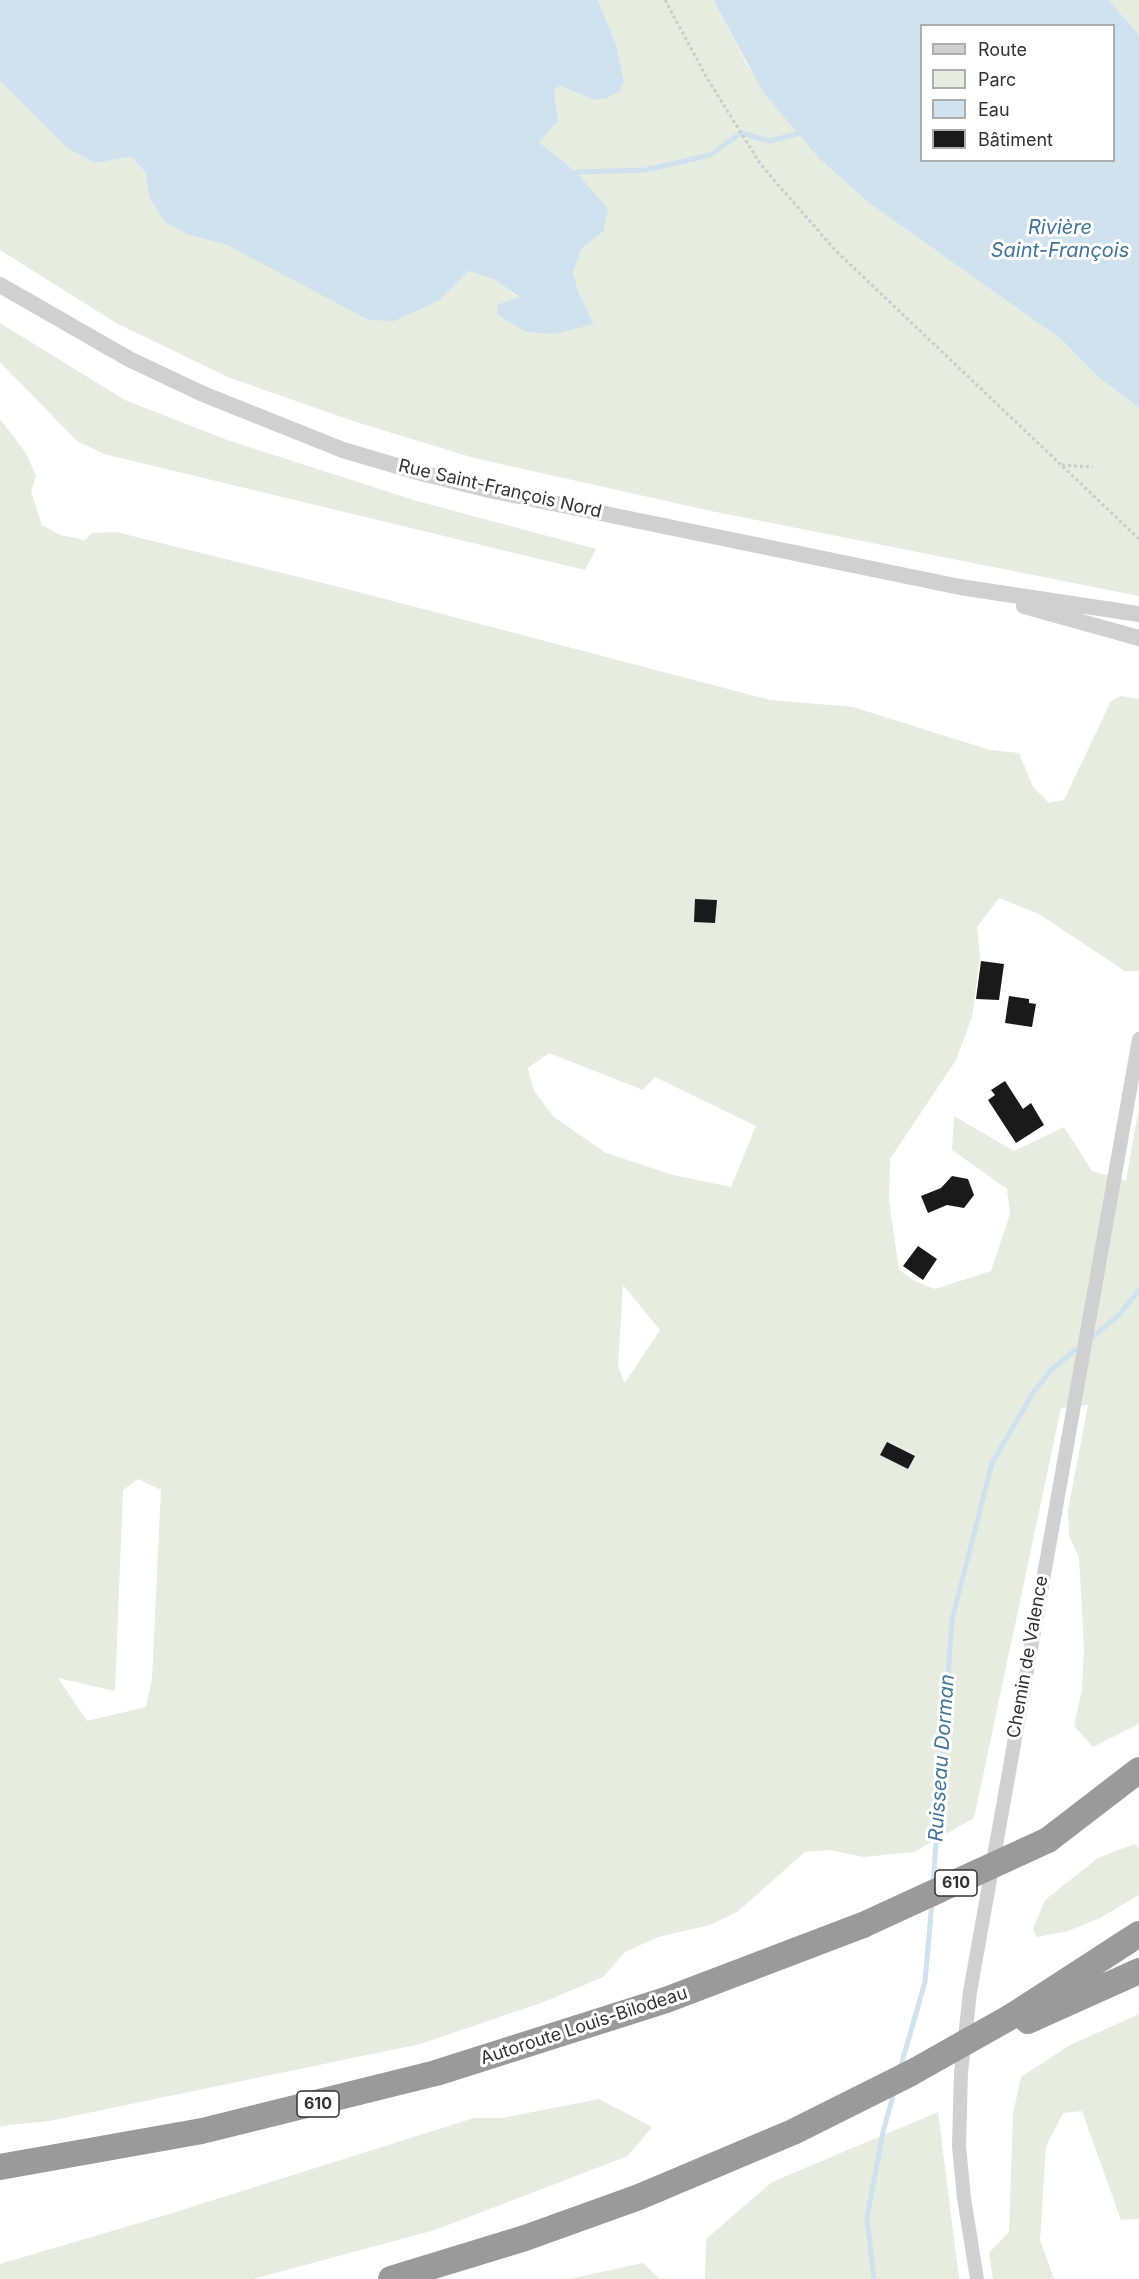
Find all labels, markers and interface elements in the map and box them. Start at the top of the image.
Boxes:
legend [920,24,1115,162]
text: Route [978,39,1027,60]
text: Parc [978,69,1016,90]
text: Eau [978,99,1010,120]
text: Bâtiment [978,129,1053,150]
water label: Rivière Saint-François [991,216,1129,263]
street label: Rue Saint-François Nord [396,455,604,523]
street label: Chemin de Valence [1003,1574,1053,1740]
water label: Ruisseau Dorman [924,1673,960,1843]
road number: 610 [935,1870,977,1896]
street label: Autoroute Louis-Bilodeau [478,1982,690,2070]
road number: 610 [297,2091,339,2117]

